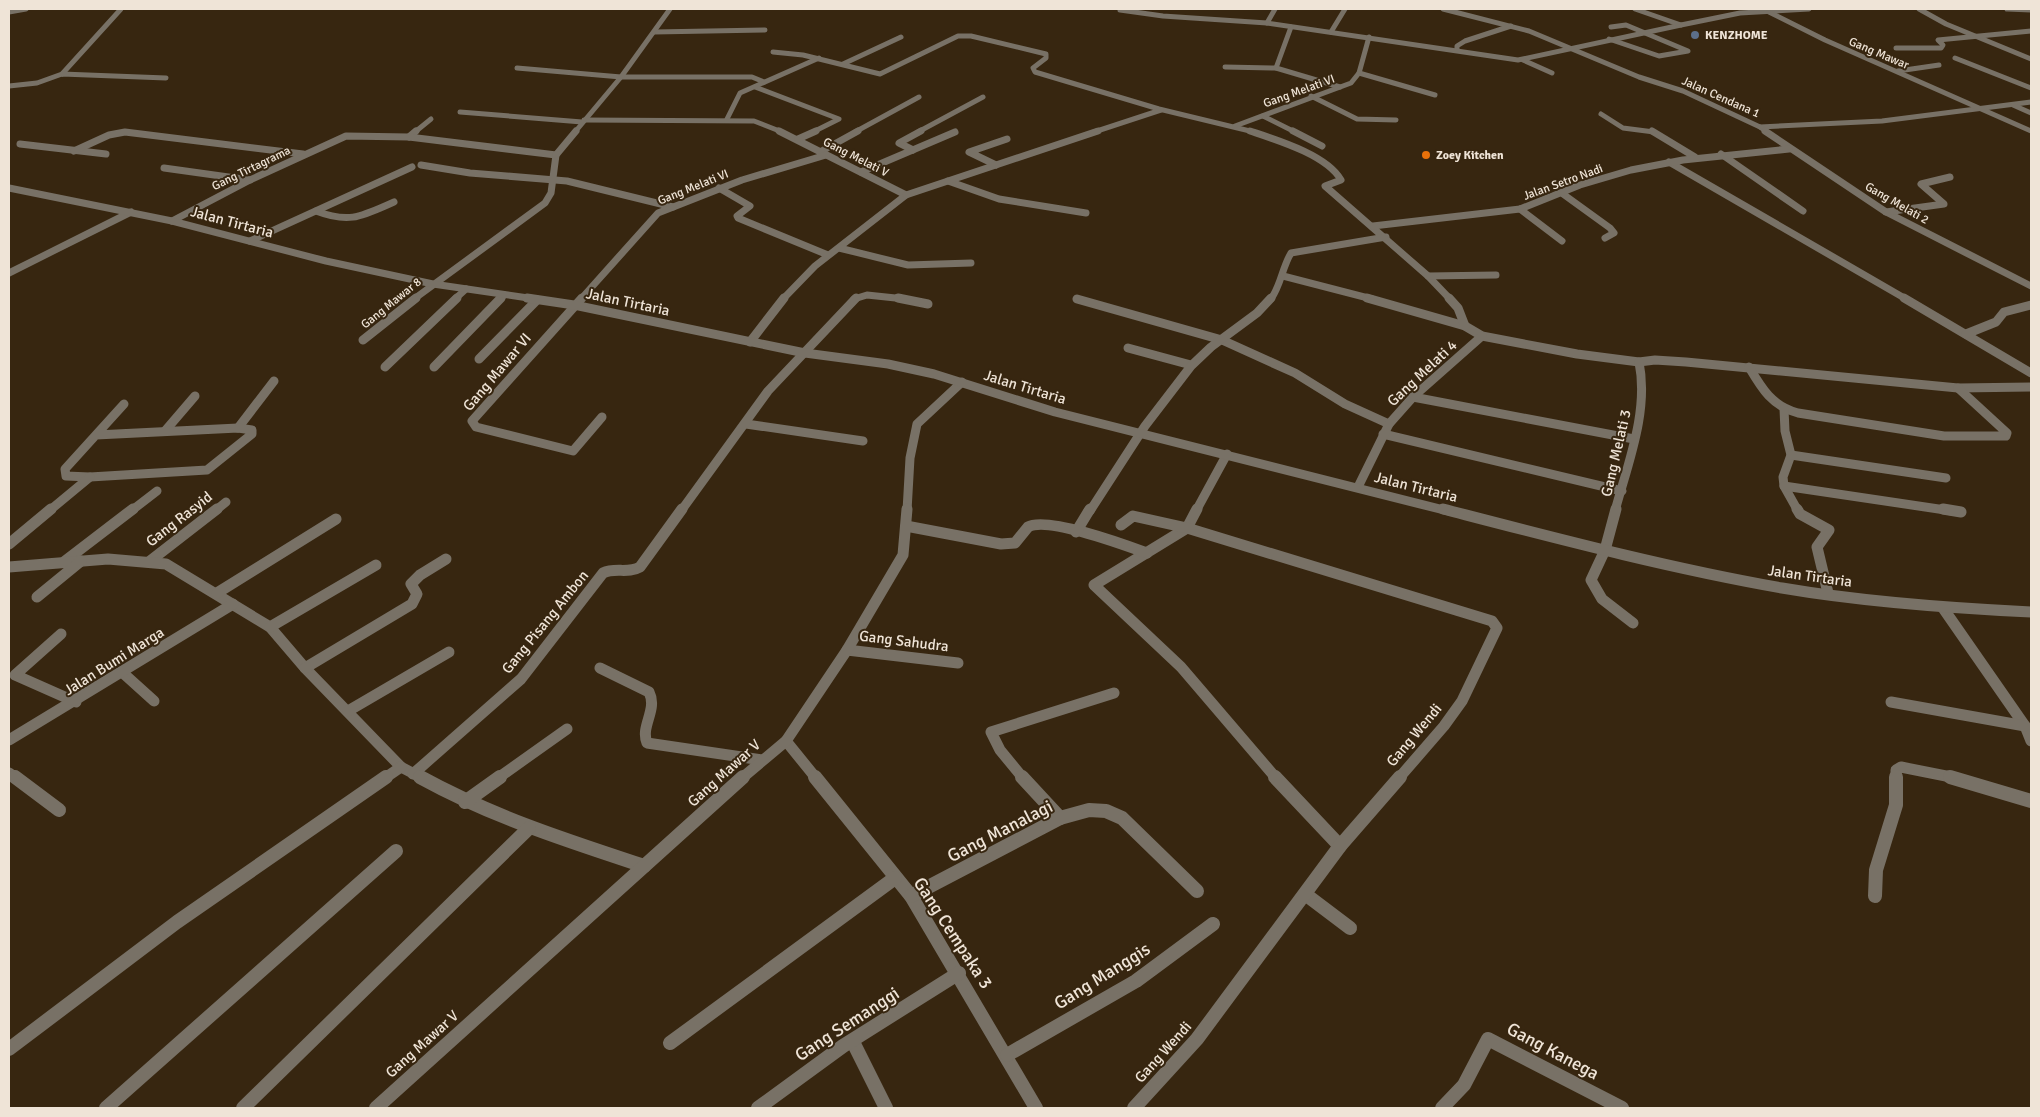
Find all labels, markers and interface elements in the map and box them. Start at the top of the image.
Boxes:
place label: KENZHOME [1705,28,1768,43]
marker: KENZHOME [1689,29,1701,41]
street label: Gang Mawar [1846,34,1912,73]
street label: Gang Melati VI [1261,72,1337,111]
street label: Jalan Cendana 1 [1679,74,1762,121]
street label: Gang Melati V [820,135,891,180]
street label: Gang Tirtagrama [209,143,293,194]
place label: Zoey Kitchen [1436,148,1504,163]
marker: Zoey Kitchen [1420,149,1432,161]
street label: Jalan Setro Nadi [1521,161,1605,204]
street label: Gang Melati VI [656,166,731,208]
street label: Gang Melati 2 [1862,179,1931,228]
street label: Jalan Tirtaria [189,202,275,242]
street label: Gang Mawar 8 [358,275,424,332]
street label: Jalan Tirtaria [585,284,671,320]
street label: Gang Mawar VI [459,329,535,415]
street label: Gang Melati 4 [1383,336,1461,410]
street label: Jalan Tirtaria [982,366,1068,408]
street label: Gang Melati 3 [1597,408,1635,498]
street label: Jalan Tirtaria [1373,468,1459,506]
street label: Gang Rasyid [142,488,216,550]
street label: Jalan Tirtaria [1767,561,1853,591]
street label: Gang Pisang Ambon [498,567,592,677]
street label: Jalan Bumi Marga [61,623,167,699]
street label: Gang Sahudra [858,627,950,655]
street label: Gang Wendi [1383,700,1445,770]
street label: Gang Mawar V [684,735,764,810]
street label: Gang Manalagi [944,795,1056,867]
street label: Gang Cempaka 3 [909,873,997,993]
street label: Gang Manggis [1050,938,1154,1014]
street label: Gang Semanggi [791,982,903,1066]
street label: Gang Mawar V [382,1006,462,1081]
street label: Gang Wendi [1131,1018,1195,1086]
street label: Gang Kanega [1503,1018,1603,1084]

